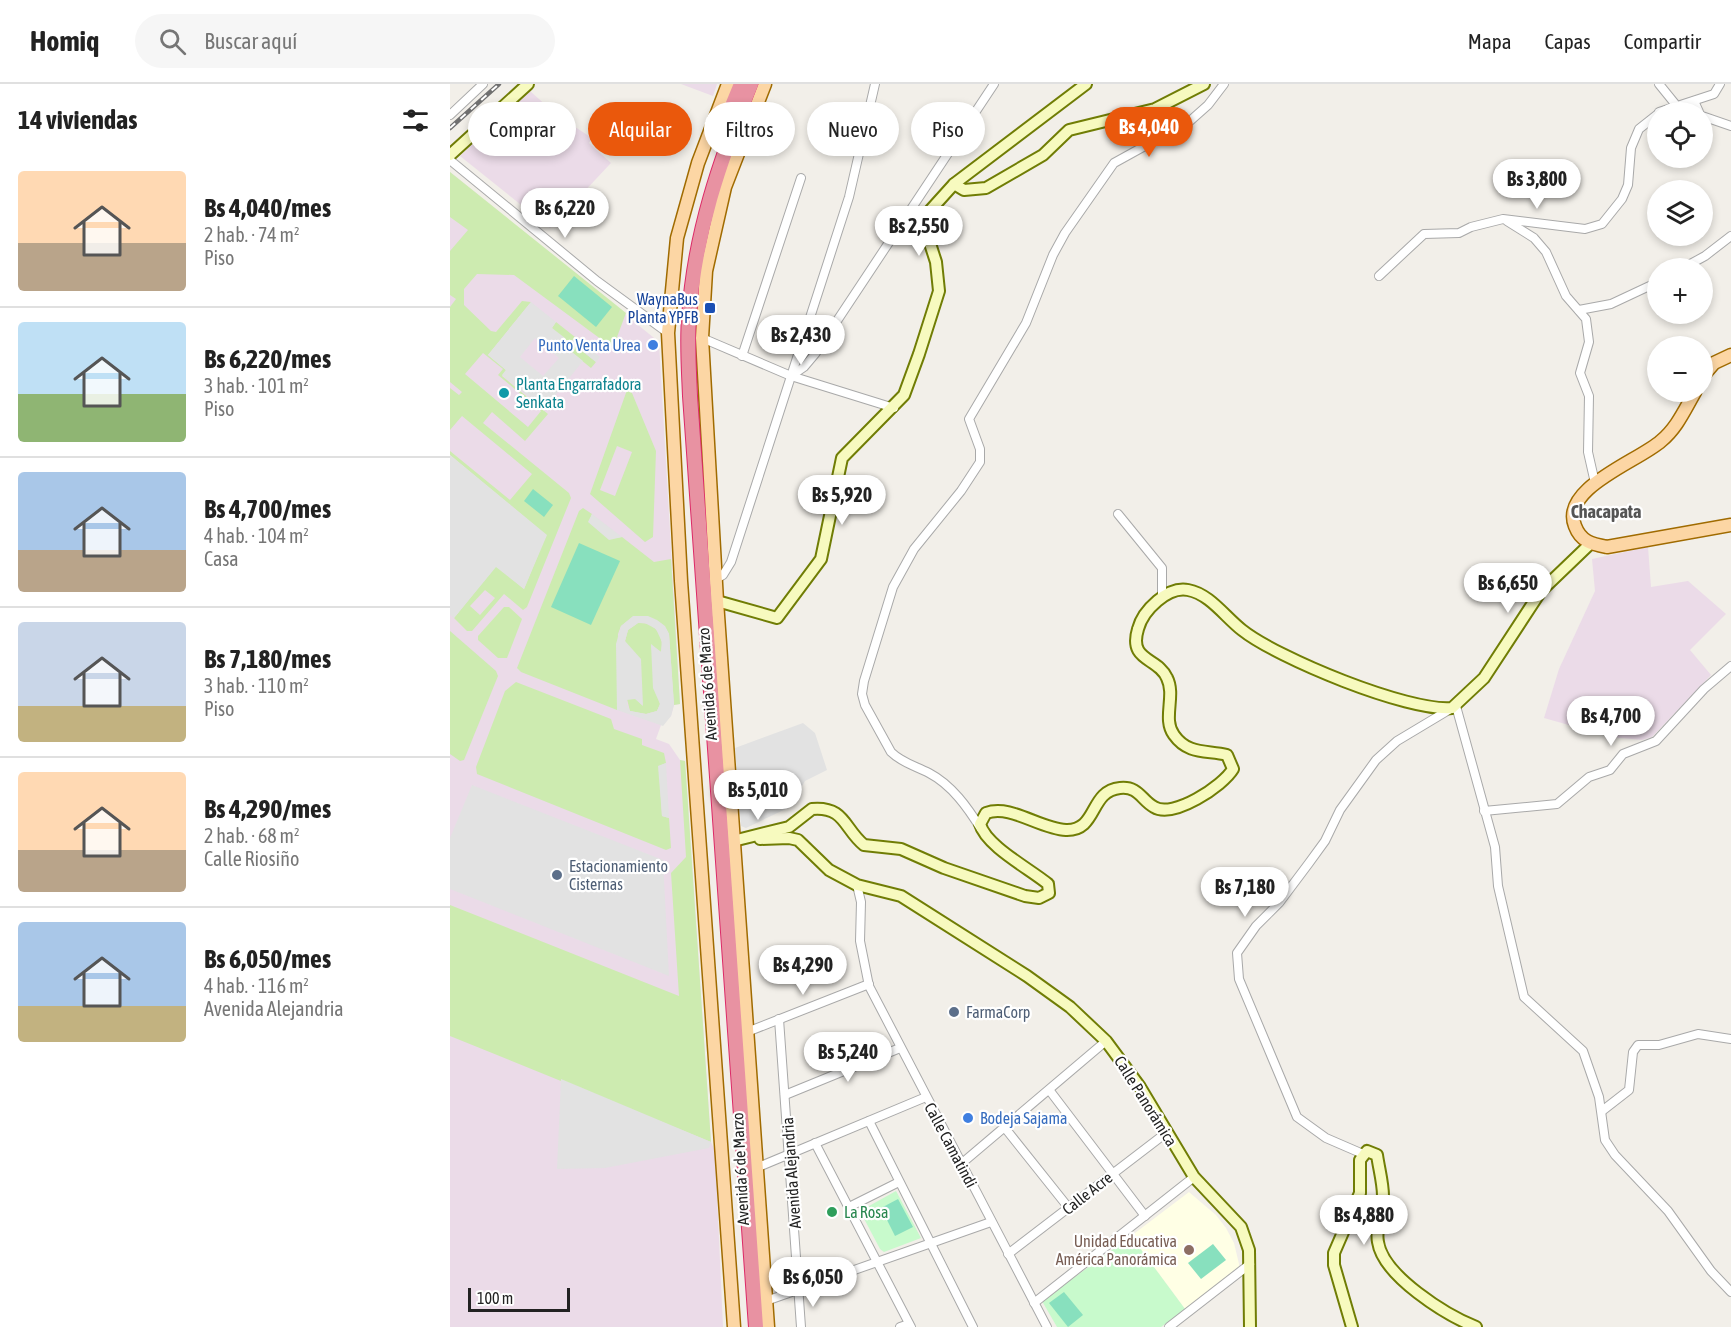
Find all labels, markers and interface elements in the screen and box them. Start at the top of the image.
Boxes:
search box [135,14,555,68]
text: Homiq [30,25,99,57]
icon: search [156,25,189,58]
text: Buscar aquí [204,28,297,54]
text: Mapa [1468,29,1511,53]
text: Capas [1544,29,1591,53]
text: Compartir [1624,29,1701,53]
chip: Comprar [468,102,576,156]
chip: Alquilar [588,102,692,156]
chip: Filtros [704,102,795,156]
chip: Nuevo [807,102,899,156]
chip: Piso [911,102,985,156]
map controls [1647,102,1713,402]
button: locate [1647,102,1713,168]
icon: filters [399,104,432,137]
text: 14 viviendas [18,105,137,135]
pin: Bs 4,040 [1087,107,1211,158]
text: Bs 4,040 [1119,115,1179,138]
pin: Bs 3,800 [1475,159,1599,210]
text: Bs 3,800 [1507,167,1567,190]
button: layers [1647,180,1713,246]
pin: Bs 6,220 [503,188,627,239]
text: Bs 4,040/mes [204,193,331,223]
icon: home [66,195,138,267]
text: Bs 6,220 [535,196,595,219]
pin: Bs 2,550 [857,206,981,257]
text: Bs 2,550 [889,214,949,237]
text: 2 hab. · 74 m² [204,223,299,246]
text: Piso [204,246,234,269]
button: + [1647,258,1713,324]
place label: WaynaBus Planta YPFB [627,290,698,326]
marker: WaynaBus Planta YPFB [703,301,717,315]
pin: Bs 2,430 [739,315,863,366]
text: Bs 2,430 [771,323,831,346]
place label: Punto Venta Urea [538,336,641,354]
button: − [1647,336,1713,402]
marker: Punto Venta Urea [646,338,660,352]
text: Bs 6,220/mes [204,344,331,374]
icon: home [66,346,138,418]
text: 3 hab. · 101 m² [204,374,309,397]
place label: Planta Engarrafadora Senkata [516,375,641,411]
marker: Planta Engarrafadora Senkata [497,386,511,400]
text: Piso [204,397,234,420]
pin: Bs 5,920 [780,475,904,526]
text: Bs 5,920 [812,483,872,506]
text: Bs 4,700/mes [204,494,331,524]
icon: home [66,496,138,568]
district label: Chacapata [1571,501,1641,522]
text: 4 hab. · 104 m² [204,524,309,547]
text: Casa [204,547,239,570]
pin: Bs 6,650 [1446,563,1570,614]
text: Bs 6,650 [1478,571,1538,594]
street label: Avenida 6 de Marzo [694,627,720,741]
text: Bs 7,180/mes [204,644,331,674]
icon: home [66,646,138,718]
text: 3 hab. · 110 m² [204,674,309,697]
pin: Bs 4,700 [1549,696,1673,747]
text: Piso [204,697,234,720]
text: Bs 4,700 [1581,704,1641,727]
pin: Bs 5,010 [696,770,820,821]
text: Bs 5,010 [728,778,788,801]
text: Bs 4,290/mes [204,794,331,824]
icon: home [66,796,138,868]
text: 2 hab. · 68 m² [204,824,299,847]
text: Calle Riosiño [204,847,299,870]
place label: Estacionamiento Cisternas [569,857,668,893]
pin: Bs 7,180 [1183,867,1307,918]
marker: Estacionamiento Cisternas [550,868,564,882]
text: Bs 7,180 [1215,875,1275,898]
text: Bs 6,050/mes [204,944,331,974]
pin: Bs 4,290 [741,945,865,996]
icon: home [66,946,138,1018]
text: Bs 4,290 [773,953,833,976]
text: 4 hab. · 116 m² [204,974,309,997]
text: Avenida Alejandria [204,997,344,1020]
place label: FarmaCorp [966,1003,1030,1022]
marker: FarmaCorp [947,1005,961,1019]
pin: Bs 5,240 [786,1032,910,1083]
text: Bs 5,240 [818,1040,878,1063]
street label: Calle Panorámica [1111,1053,1181,1149]
street label: Calle Camatindi [921,1100,981,1190]
place label: Bodeja Sajama [980,1109,1068,1128]
marker: Bodeja Sajama [961,1111,975,1125]
street label: Avenida 6 de Marzo [728,1112,752,1226]
street label: Avenida Alejandria [778,1117,805,1229]
street label: Calle Acre [1059,1168,1115,1218]
pin: Bs 4,880 [1302,1195,1426,1246]
place label: La Rosa [844,1203,888,1221]
text: Bs 4,880 [1334,1203,1394,1226]
marker: La Rosa [825,1205,839,1219]
place label: Unidad Educativa América Panorámica [1056,1232,1177,1268]
marker: Unidad Educativa América Panorámica [1182,1243,1196,1257]
pin: Bs 6,050 [751,1257,875,1308]
text: Bs 6,050 [783,1265,843,1288]
scale bar [468,1285,570,1312]
text: 100 m [477,1289,513,1307]

